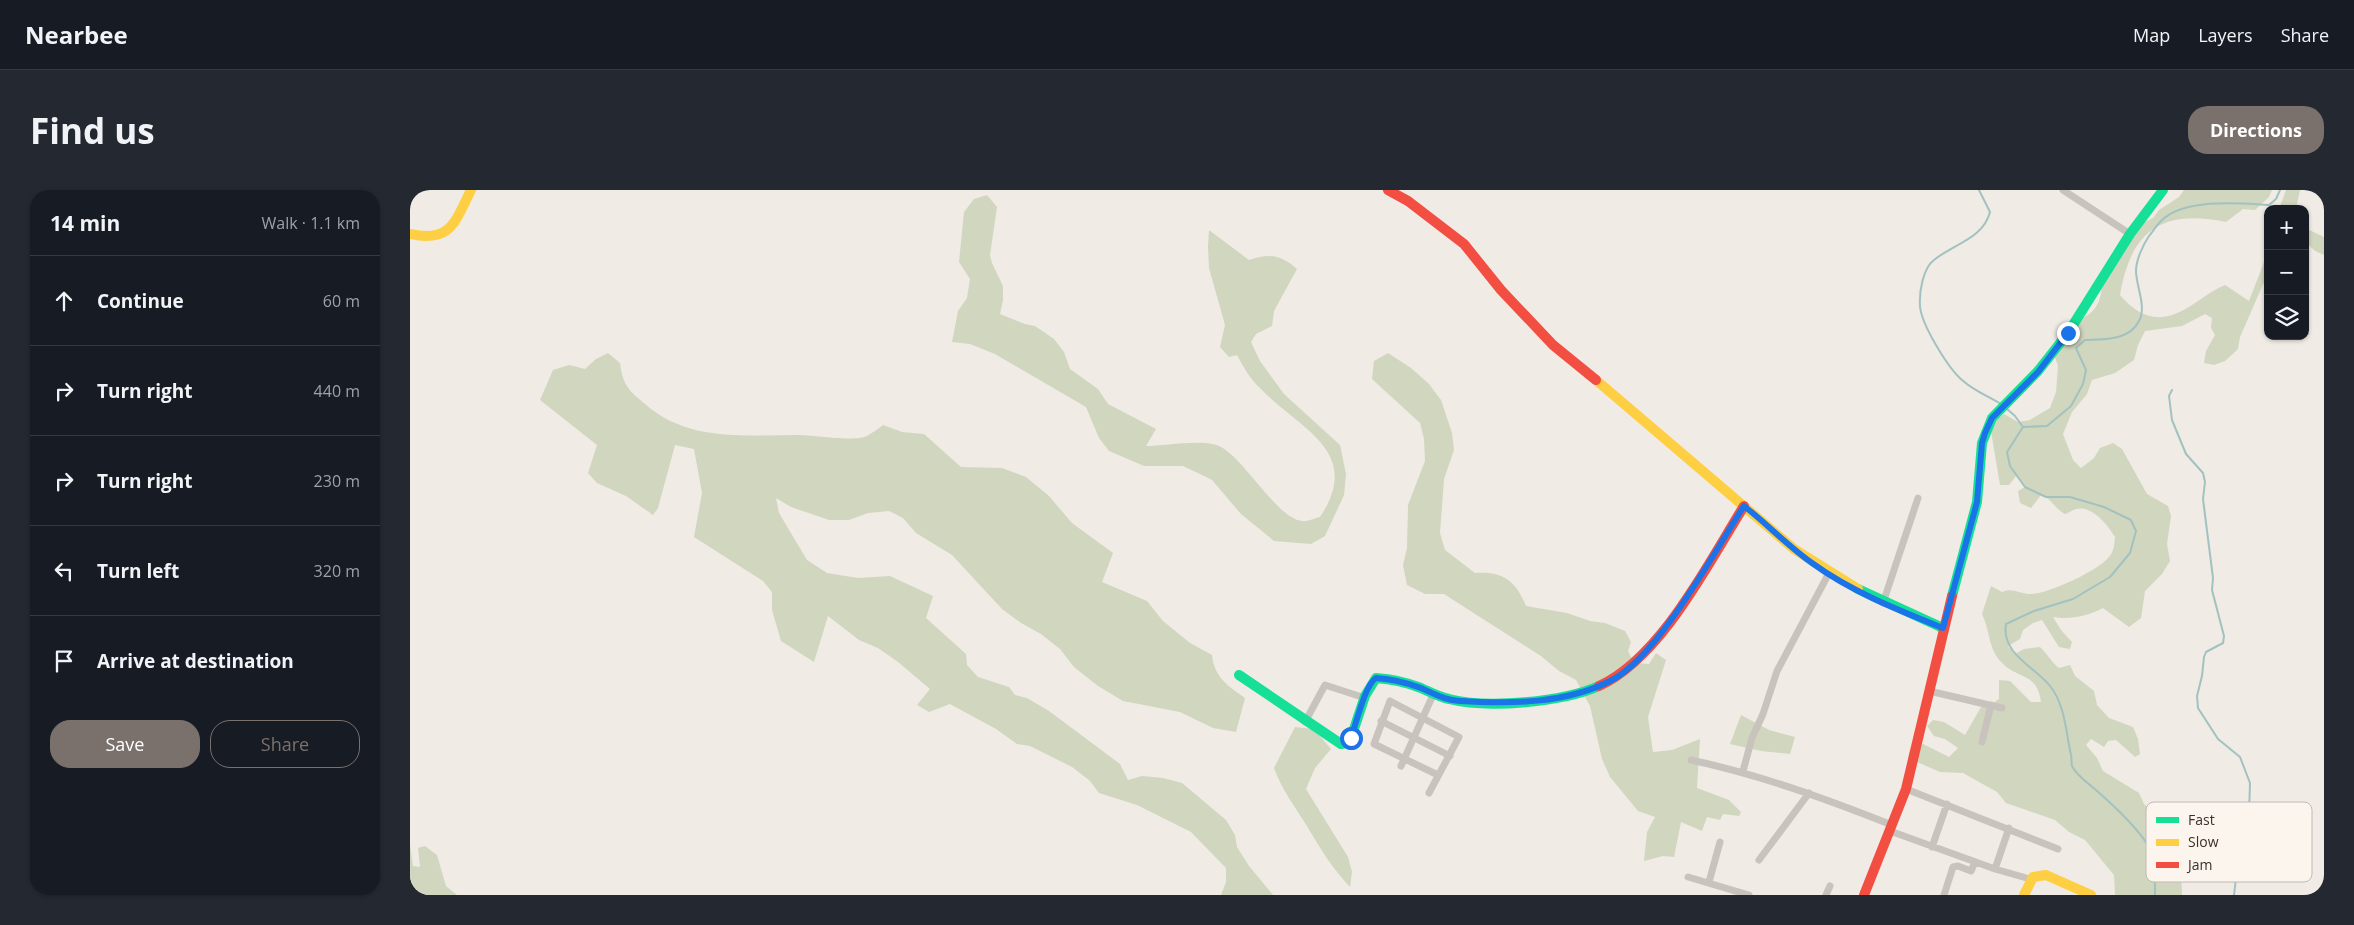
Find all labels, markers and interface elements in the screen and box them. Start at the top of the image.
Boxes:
text: Nearbee [25,18,128,51]
text: Map [2133,23,2170,47]
text: Layers [2198,23,2253,47]
text: Share [2281,23,2329,47]
button: Directions [2188,106,2324,154]
text: Find us [30,107,155,154]
map controls [2264,205,2309,340]
button: + [2264,205,2309,250]
text: 14 min [50,209,120,237]
text: Walk · 1.1 km [262,212,360,234]
button: − [2264,250,2309,295]
icon: ahead [50,287,78,315]
text: Continue [97,288,184,314]
text: 60 m [323,290,360,312]
button: layers [2264,295,2309,340]
route end [2057,322,2080,345]
icon: right [50,377,78,405]
text: Turn right [97,378,192,404]
text: 440 m [314,380,360,402]
icon: right [50,467,78,495]
text: Turn right [97,468,192,494]
text: 230 m [314,470,360,492]
icon: left [50,557,78,585]
text: Turn left [97,558,179,584]
text: 320 m [314,560,360,582]
icon: arrive [50,647,78,675]
text: Arrive at destination [97,648,294,674]
button: Save [50,720,200,768]
button: Share [210,720,360,768]
route start [1340,727,1363,750]
legend [2146,802,2312,882]
text: Fast [2188,810,2215,829]
text: Slow [2188,832,2219,851]
text: Jam [2186,855,2213,874]

